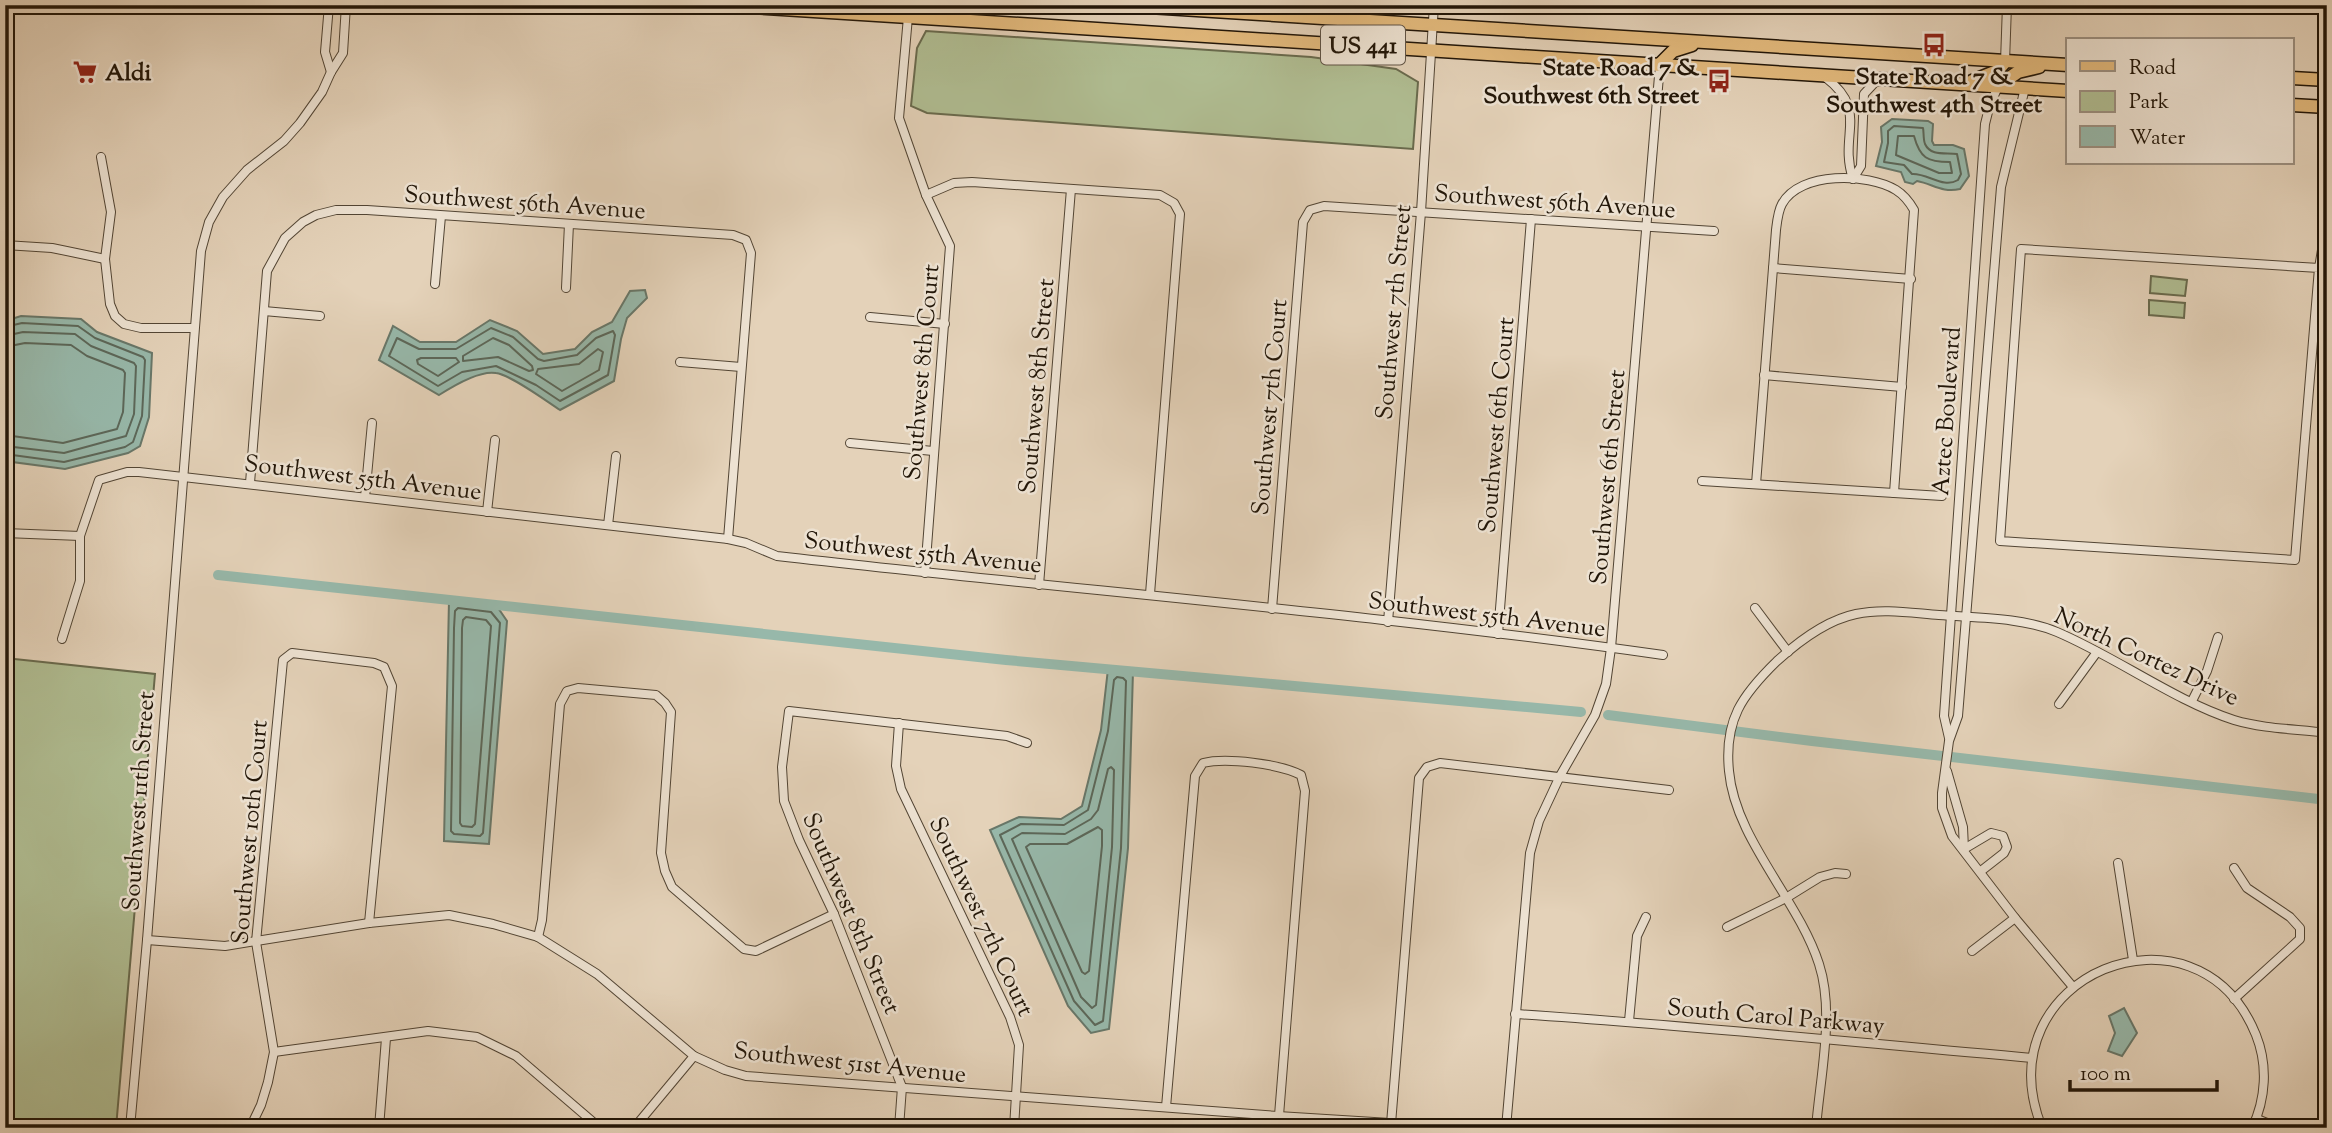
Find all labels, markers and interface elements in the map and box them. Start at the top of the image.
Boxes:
road number: US 441 [1321,26,1405,64]
bus stop icon: State Road 7 & Southwest 4th Street [1920,31,1948,59]
legend [2066,38,2294,164]
place label: State Road 7 & Southwest 6th Street [1483,52,1700,114]
text: Road [2129,54,2176,84]
place label: Aldi [105,57,152,91]
supermarket icon: Aldi [71,58,99,86]
place label: State Road 7 & Southwest 4th Street [1826,61,2043,123]
bus stop icon: State Road 7 & Southwest 6th Street [1705,67,1733,95]
text: Park [2129,88,2170,118]
text: Water [2129,124,2186,154]
street label: Southwest 56th Avenue [1433,178,1677,228]
street label: Southwest 56th Avenue [403,179,647,229]
street label: Southwest 7th Street [1369,203,1421,421]
street label: Southwest 8th Court [897,263,949,482]
street label: Southwest 8th Street [1012,277,1064,495]
street label: Southwest 7th Court [1245,298,1297,517]
street label: Southwest 6th Court [1472,316,1524,535]
street label: Aztec Boulevard [1925,325,1971,497]
street label: Southwest 6th Street [1583,368,1635,586]
street label: Southwest 55th Avenue [242,448,483,510]
street label: Southwest 55th Avenue [802,525,1043,583]
street label: Southwest 55th Avenue [1366,585,1607,647]
street label: North Cortez Drive [2048,600,2244,716]
street label: Southwest 11th Street [115,690,165,912]
street label: Southwest 10th Court [224,718,278,946]
street label: Southwest 8th Street [792,808,908,1020]
street label: Southwest 7th Court [919,811,1041,1022]
street label: South Carol Parkway [1666,992,1886,1044]
street label: Southwest 51st Avenue [732,1035,968,1093]
scale bar [2070,1049,2216,1093]
text: 100 m [2080,1060,2131,1090]

